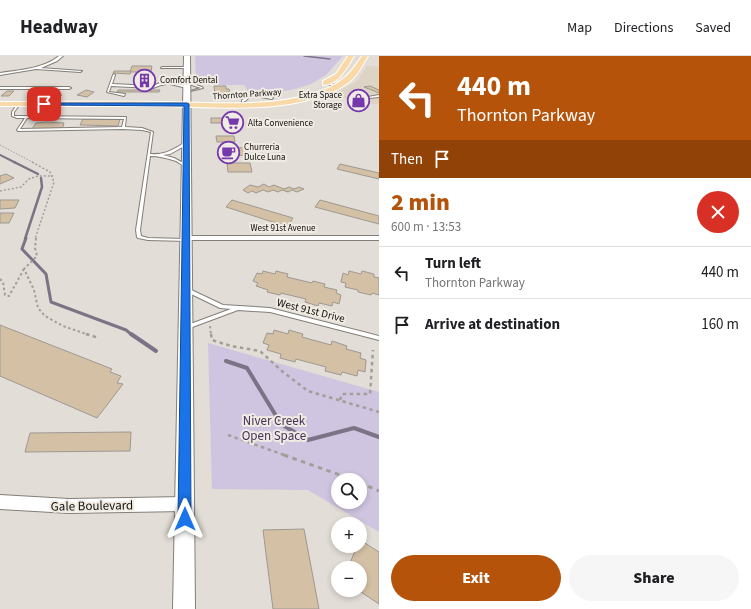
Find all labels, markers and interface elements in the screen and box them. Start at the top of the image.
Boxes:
text: Headway [20,14,98,41]
text: Map [567,18,592,38]
text: Directions [614,18,673,38]
text: Saved [695,18,731,38]
text: 440 m [457,66,531,106]
building icon: Comfort Dental [131,67,157,93]
icon: left [391,72,443,124]
place label: Comfort Dental [160,74,217,87]
street label: Thornton Parkway [212,86,283,103]
pin [27,87,61,121]
shop icon: Extra Space Storage [345,87,371,113]
place label: Extra Space Storage [299,89,343,112]
icon: arrive [33,93,55,115]
text: Thornton Parkway [457,103,595,128]
supermarket icon: Alta Convenience [219,110,245,136]
place label: Alta Convenience [248,117,313,130]
cafe icon: Churreria Dulce Luna [216,139,242,165]
place label: Churreria Dulce Luna [244,141,286,164]
icon: arrive [431,148,453,170]
text: Then [391,149,423,170]
text: 2 min [391,185,450,220]
button: close [697,191,739,233]
text: 600 m · 13:53 [391,218,461,236]
street label: West 91st Avenue [250,222,316,235]
text: Turn left [425,253,481,274]
icon: left [391,262,413,284]
text: 440 m [701,262,739,283]
text: Thornton Parkway [425,274,525,292]
street label: West 91st Drive [275,295,347,326]
icon: arrive [391,314,413,336]
text: Arrive at destination [425,314,560,335]
text: 160 m [701,314,739,335]
park label: Niver Creek Open Space [242,412,306,445]
map controls [331,473,367,597]
button: search [331,473,367,509]
street label: Gale Boulevard [51,496,133,516]
position arrow [164,498,206,540]
button: + [331,517,367,553]
button: Exit [391,555,561,601]
button: Share [569,555,739,601]
button: − [331,561,367,597]

